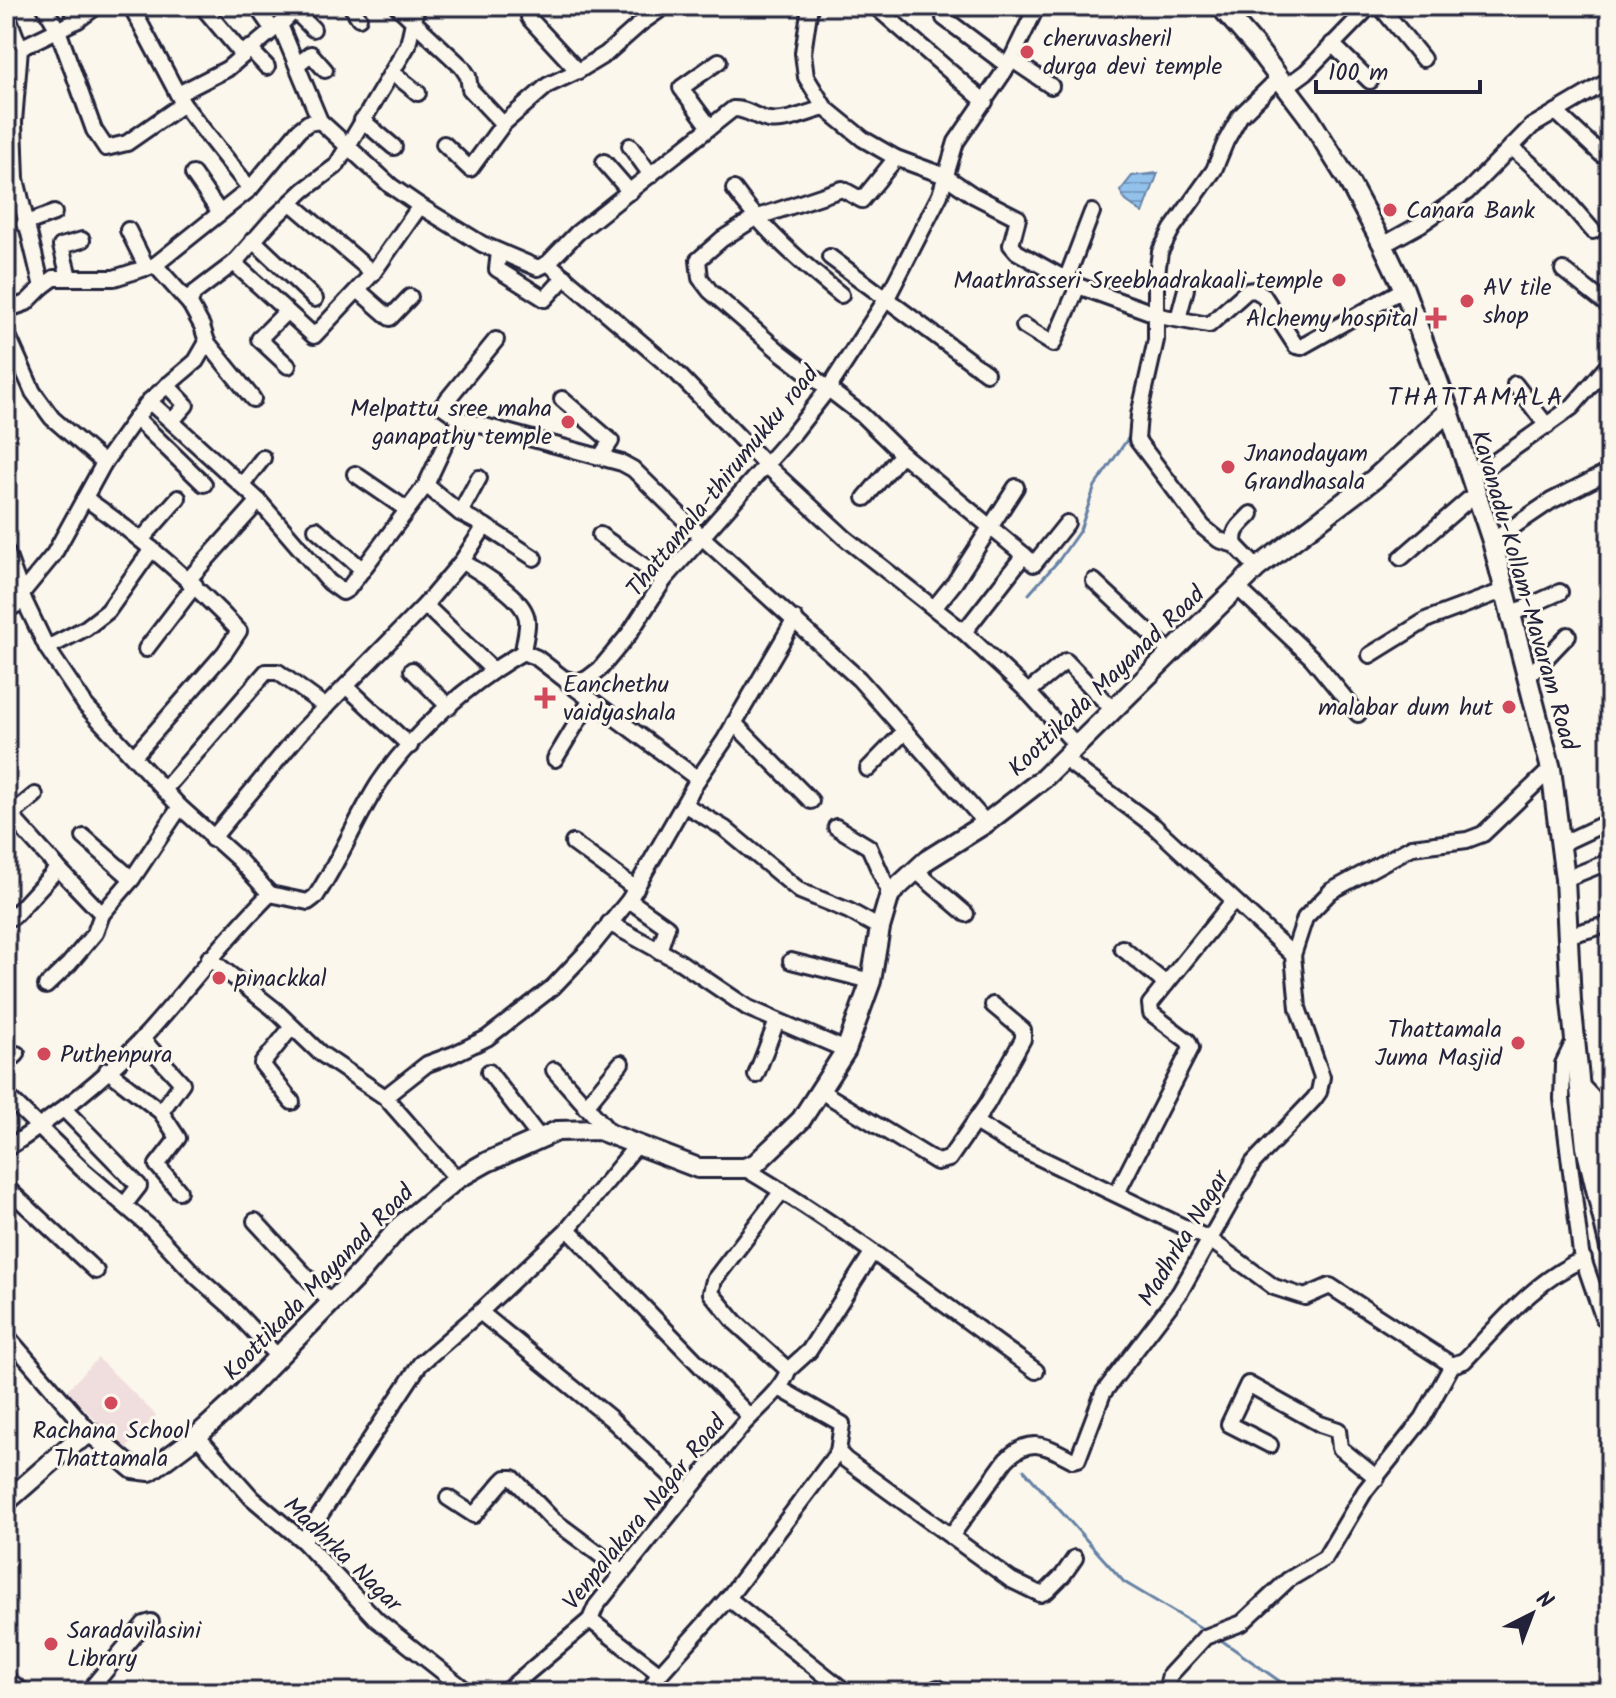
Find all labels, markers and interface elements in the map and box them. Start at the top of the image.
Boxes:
place label: cheruvasheril durga devi temple [1043,20,1223,87]
marker: cheruvasheril durga devi temple [1018,43,1036,61]
scale bar [1316,44,1480,94]
text: 100 m [1328,54,1388,93]
place label: Canara Bank [1406,192,1536,231]
marker: Canara Bank [1381,201,1399,219]
place label: Maathrasseri Sreebhadrakaali temple [953,262,1323,301]
place label: AV tile shop [1483,269,1552,336]
marker: Maathrasseri Sreebhadrakaali temple [1330,271,1348,289]
marker: AV tile shop [1458,292,1476,310]
place label: Alchemy hospital [1246,300,1418,339]
marker: Alchemy hospital [1425,307,1447,329]
street label: Thattamala-thirumukku road [617,357,830,607]
district label: THATTAMALA [1387,377,1565,419]
place label: Melpattu sree maha ganapathy temple [350,390,552,457]
marker: Melpattu sree maha ganapathy temple [559,413,577,431]
street label: Kavanadu-Kollam-Mavaram Road [1459,426,1588,756]
place label: Jnanodayam Grandhasala [1244,435,1368,502]
marker: Jnanodayam Grandhasala [1219,458,1237,476]
street label: Koottikada Mayanad Road [999,576,1216,787]
place label: Eanchethu vaidyashala [563,666,676,733]
marker: Eanchethu vaidyashala [534,687,556,709]
place label: malabar dum hut [1318,689,1494,728]
marker: malabar dum hut [1500,698,1518,716]
place label: pinackkal [234,960,327,999]
marker: pinackkal [210,969,228,987]
place label: Thattamala Juma Masjid [1375,1011,1503,1078]
marker: Thattamala Juma Masjid [1509,1034,1527,1052]
place label: Puthenpura [60,1036,173,1075]
marker: Puthenpura [35,1045,53,1063]
street label: Madhrka Nagar [1128,1161,1242,1314]
street label: Koottikada Mayanad Road [214,1175,425,1391]
marker: Rachana School Thattamala [102,1394,120,1412]
street label: Venpalakara Nagar Road [553,1405,738,1620]
place label: Rachana School Thattamala [32,1412,190,1479]
street label: Madhrka Nagar [273,1488,412,1624]
north arrow [1492,1574,1572,1654]
text: N [1527,1583,1561,1619]
place label: Saradavilasini Library [67,1612,202,1679]
marker: Saradavilasini Library [42,1635,60,1653]

